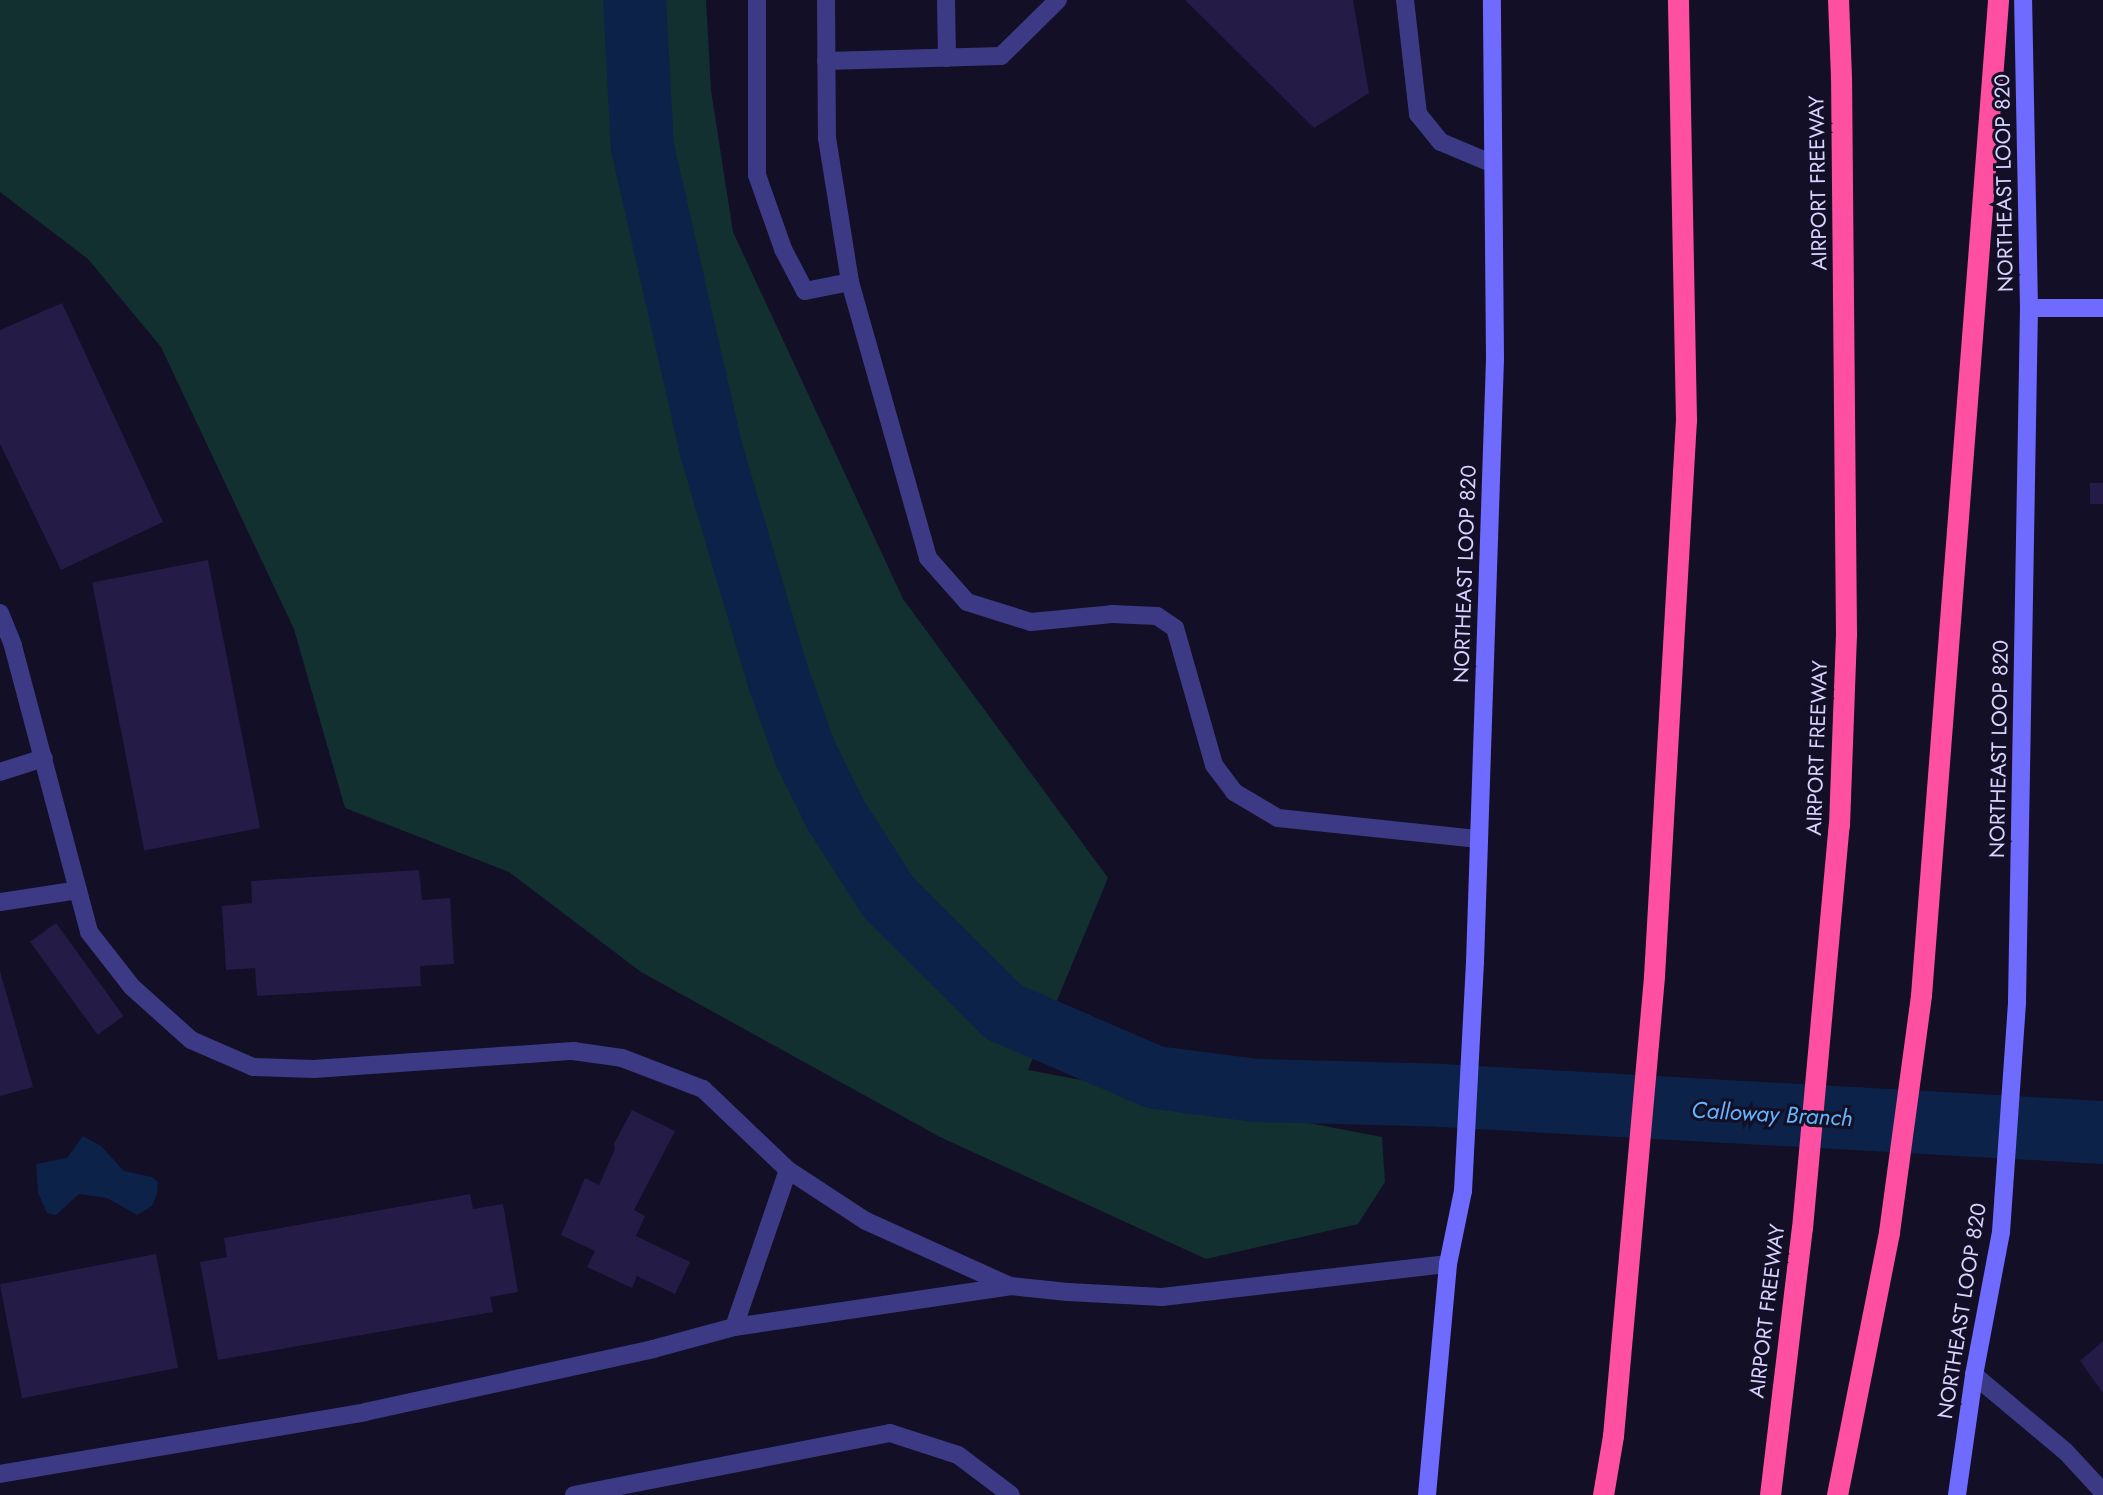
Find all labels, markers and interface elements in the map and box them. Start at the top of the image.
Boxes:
street label: NORTHEAST LOOP 820 [1989,74,2019,292]
street label: AIRPORT FREEWAY [1804,95,1832,271]
street label: NORTHEAST LOOP 820 [1449,465,1481,683]
street label: NORTHEAST LOOP 820 [1984,640,2014,858]
street label: AIRPORT FREEWAY [1801,660,1833,836]
water label: Calloway Branch [1691,1096,1853,1132]
street label: NORTHEAST LOOP 820 [1932,1201,1992,1421]
street label: AIRPORT FREEWAY [1744,1223,1790,1399]

